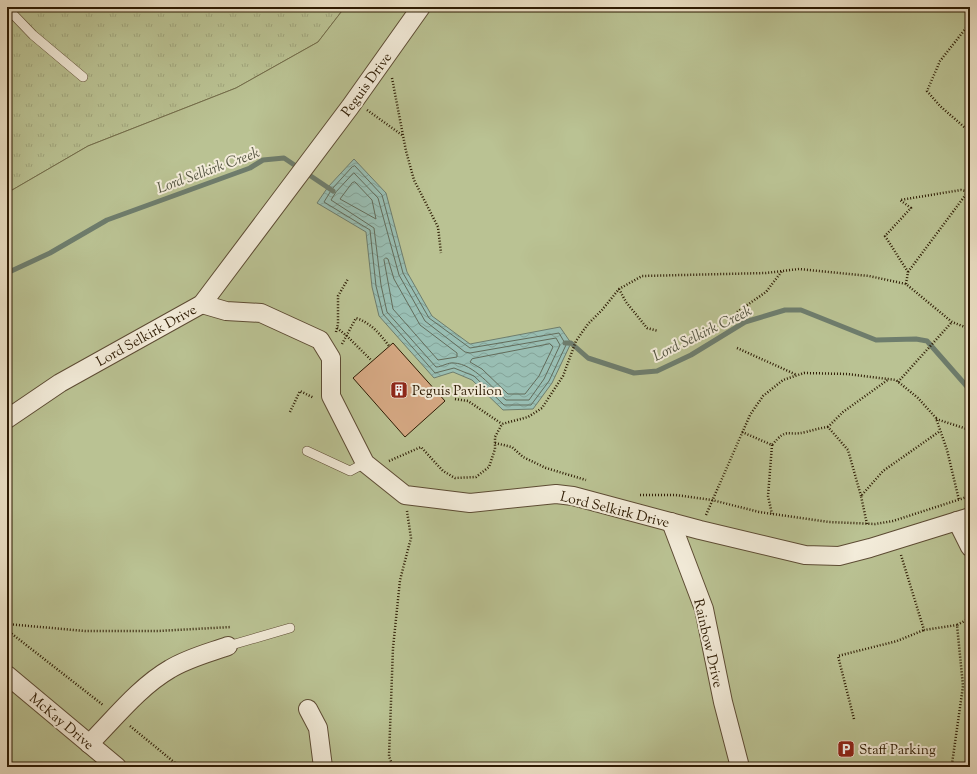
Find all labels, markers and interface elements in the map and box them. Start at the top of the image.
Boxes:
street label: Peguis Drive [338,49,398,121]
water label: Lord Selkirk Creek [154,143,263,200]
street label: Lord Selkirk Drive [93,301,201,373]
water label: Lord Selkirk Creek [650,301,756,367]
building icon: Peguis Pavilion [389,380,409,400]
place label: Peguis Pavilion [412,382,502,402]
street label: Lord Selkirk Drive [558,488,671,534]
street label: Rainbow Drive [687,597,727,690]
street label: McKay Drive [24,689,97,756]
parking icon: Staff Parking [836,739,856,759]
place label: Staff Parking [859,741,936,761]

